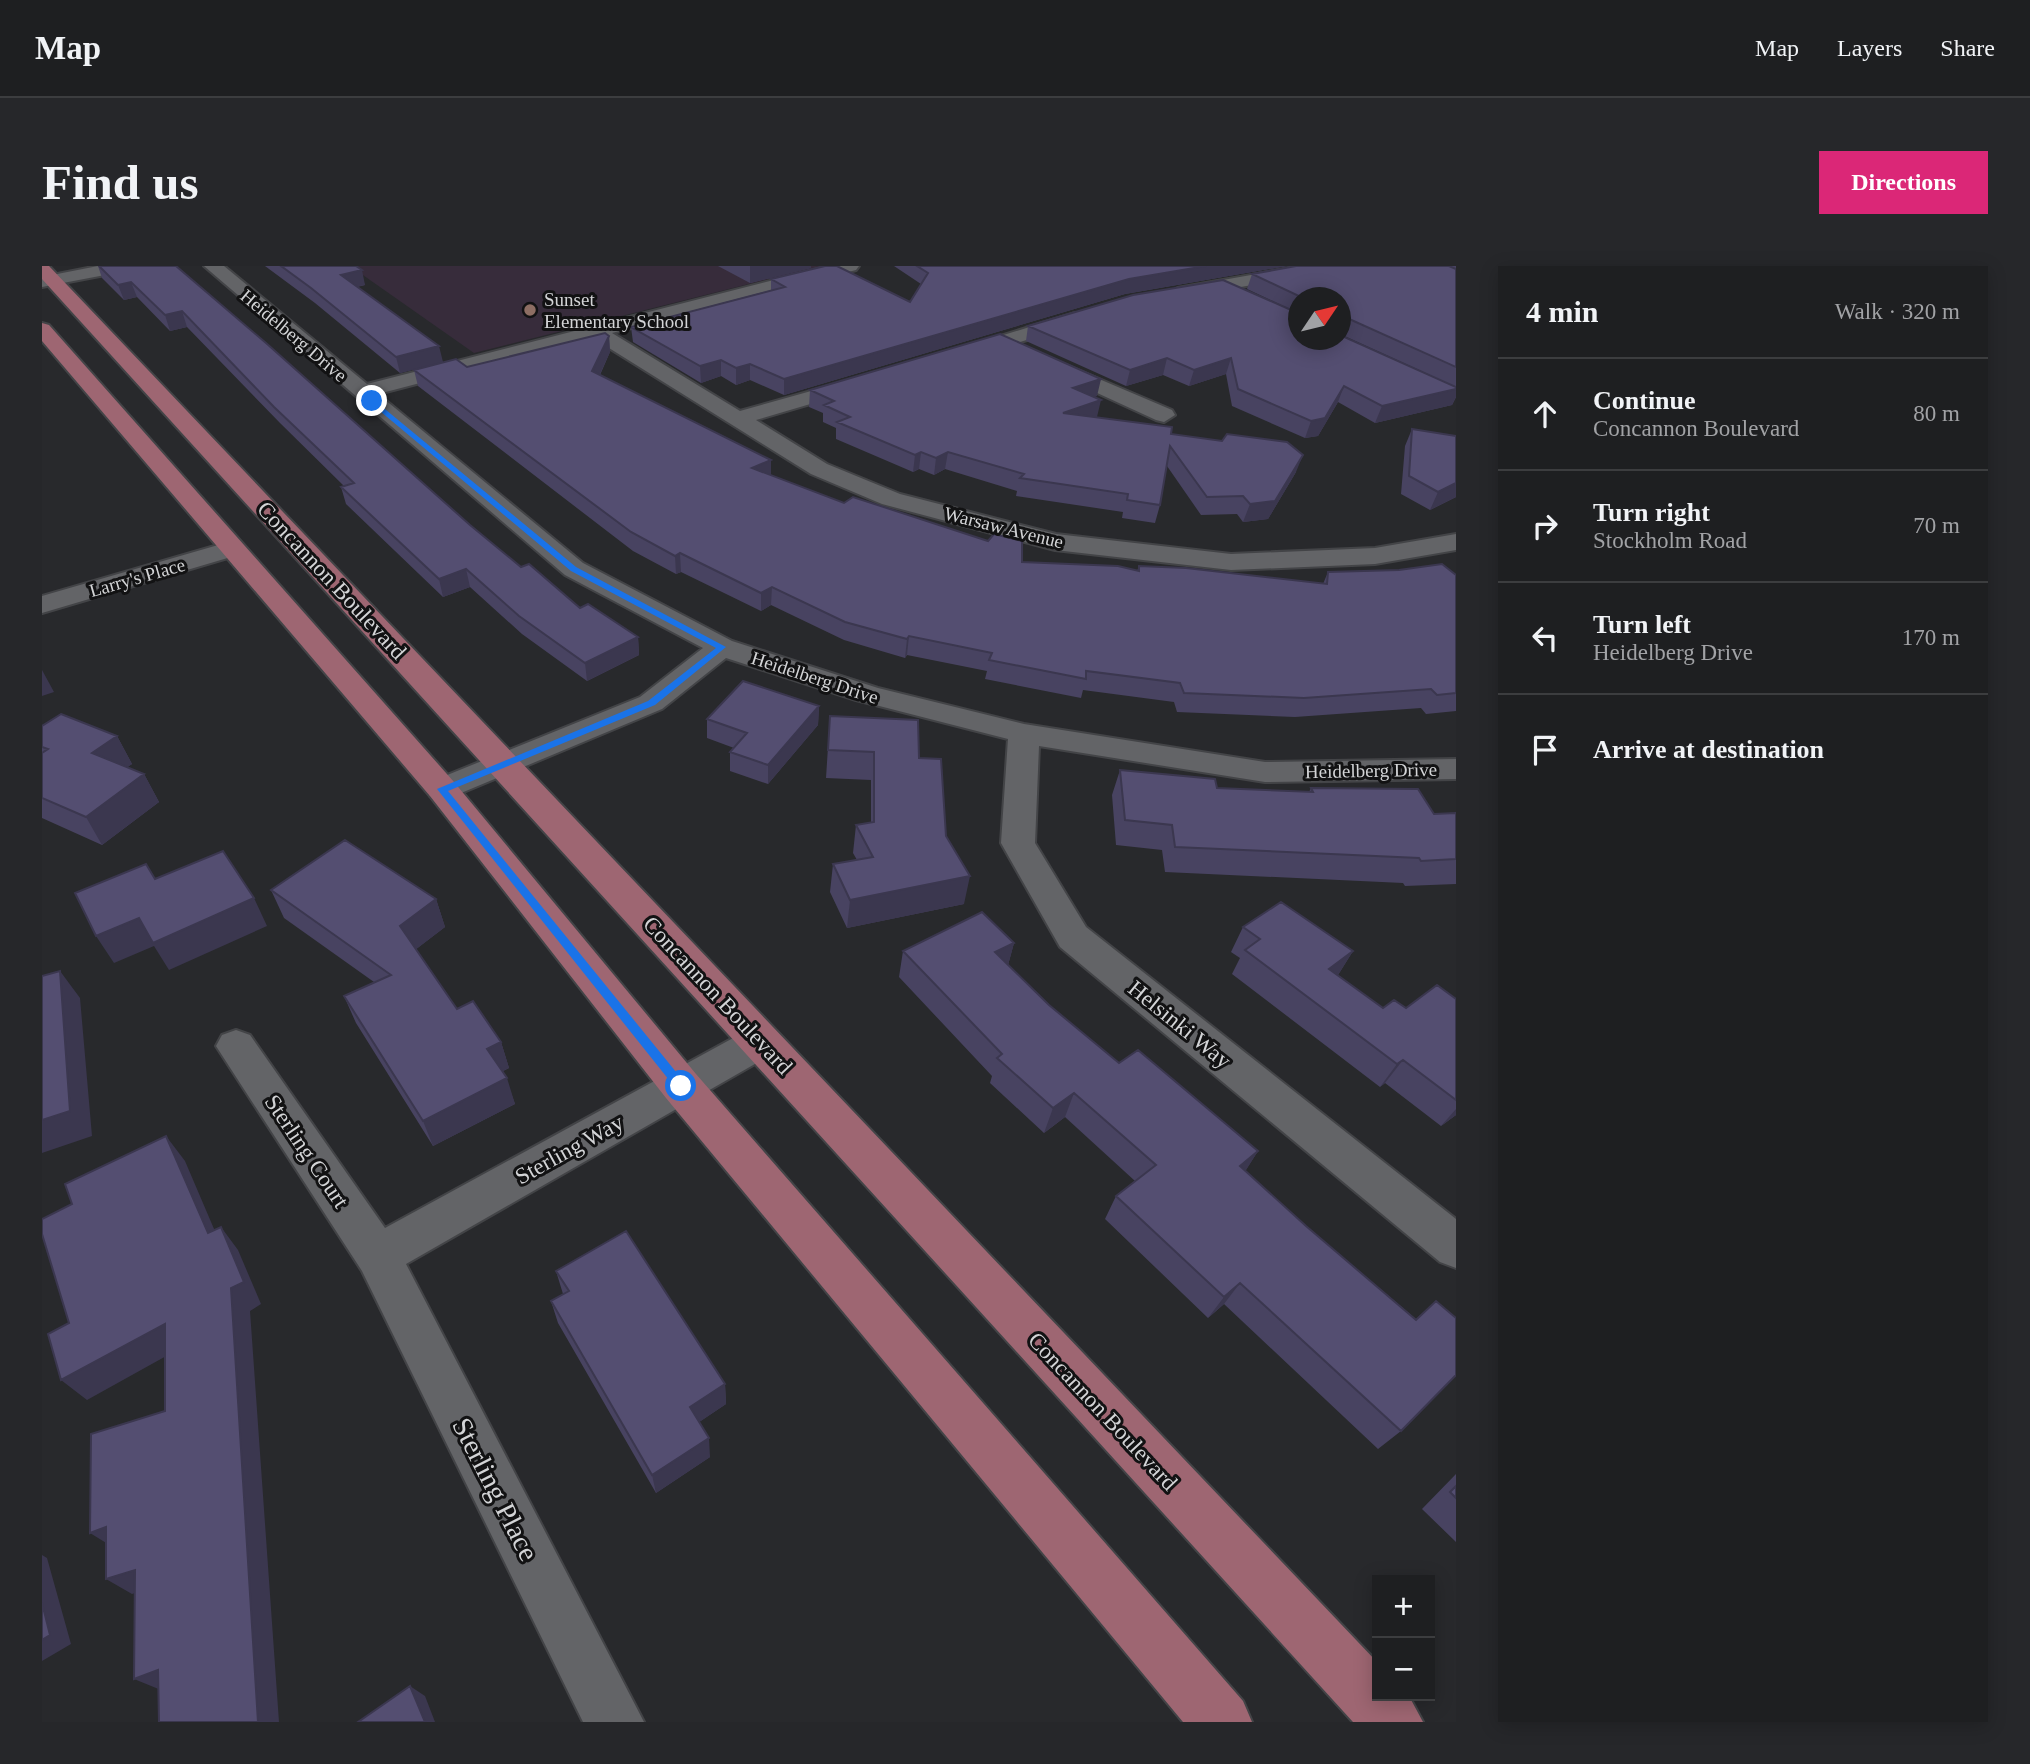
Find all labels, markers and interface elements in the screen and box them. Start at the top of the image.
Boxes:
text: Map [35,30,101,66]
text: Map [1755,35,1799,61]
text: Layers [1837,35,1902,61]
text: Share [1940,35,1995,61]
button: Directions [1819,151,1988,214]
text: Find us [42,155,199,210]
street label: Heidelberg Drive [236,285,351,386]
north arrow [1288,287,1351,350]
place label: Sunset Elementary School [544,289,689,332]
text: 4 min [1526,295,1599,328]
text: Walk · 320 m [1835,299,1960,324]
marker: Sunset Elementary School [522,302,538,318]
route end [356,385,387,416]
text: Continue [1593,386,1696,415]
icon: ahead [1526,395,1564,433]
text: 80 m [1913,401,1960,426]
text: Concannon Boulevard [1593,416,1799,441]
street label: Concannon Boulevard [252,496,411,665]
text: Turn right [1593,498,1710,527]
street label: Warsaw Avenue [942,503,1066,552]
icon: right [1526,507,1564,545]
text: 70 m [1913,513,1960,538]
text: Stockholm Road [1593,528,1747,553]
street label: Larry's Place [87,554,188,601]
text: Turn left [1593,610,1691,639]
icon: left [1526,619,1564,657]
text: 170 m [1902,625,1960,650]
text: Heidelberg Drive [1593,640,1753,665]
street label: Heidelberg Drive [749,647,881,708]
icon: arrive [1526,731,1564,769]
text: Arrive at destination [1593,735,1824,764]
street label: Heidelberg Drive [1305,759,1437,782]
street label: Concannon Boulevard [638,911,797,1080]
street label: Helsinki Way [1123,975,1236,1074]
route start [665,1070,696,1101]
street label: Sterling Court [260,1090,354,1213]
street label: Sterling Way [511,1109,628,1189]
street label: Concannon Boulevard [1023,1327,1182,1496]
street label: Sterling Place [446,1413,545,1566]
map controls [1372,1575,1435,1701]
button: + [1372,1575,1435,1638]
button: − [1372,1638,1435,1701]

